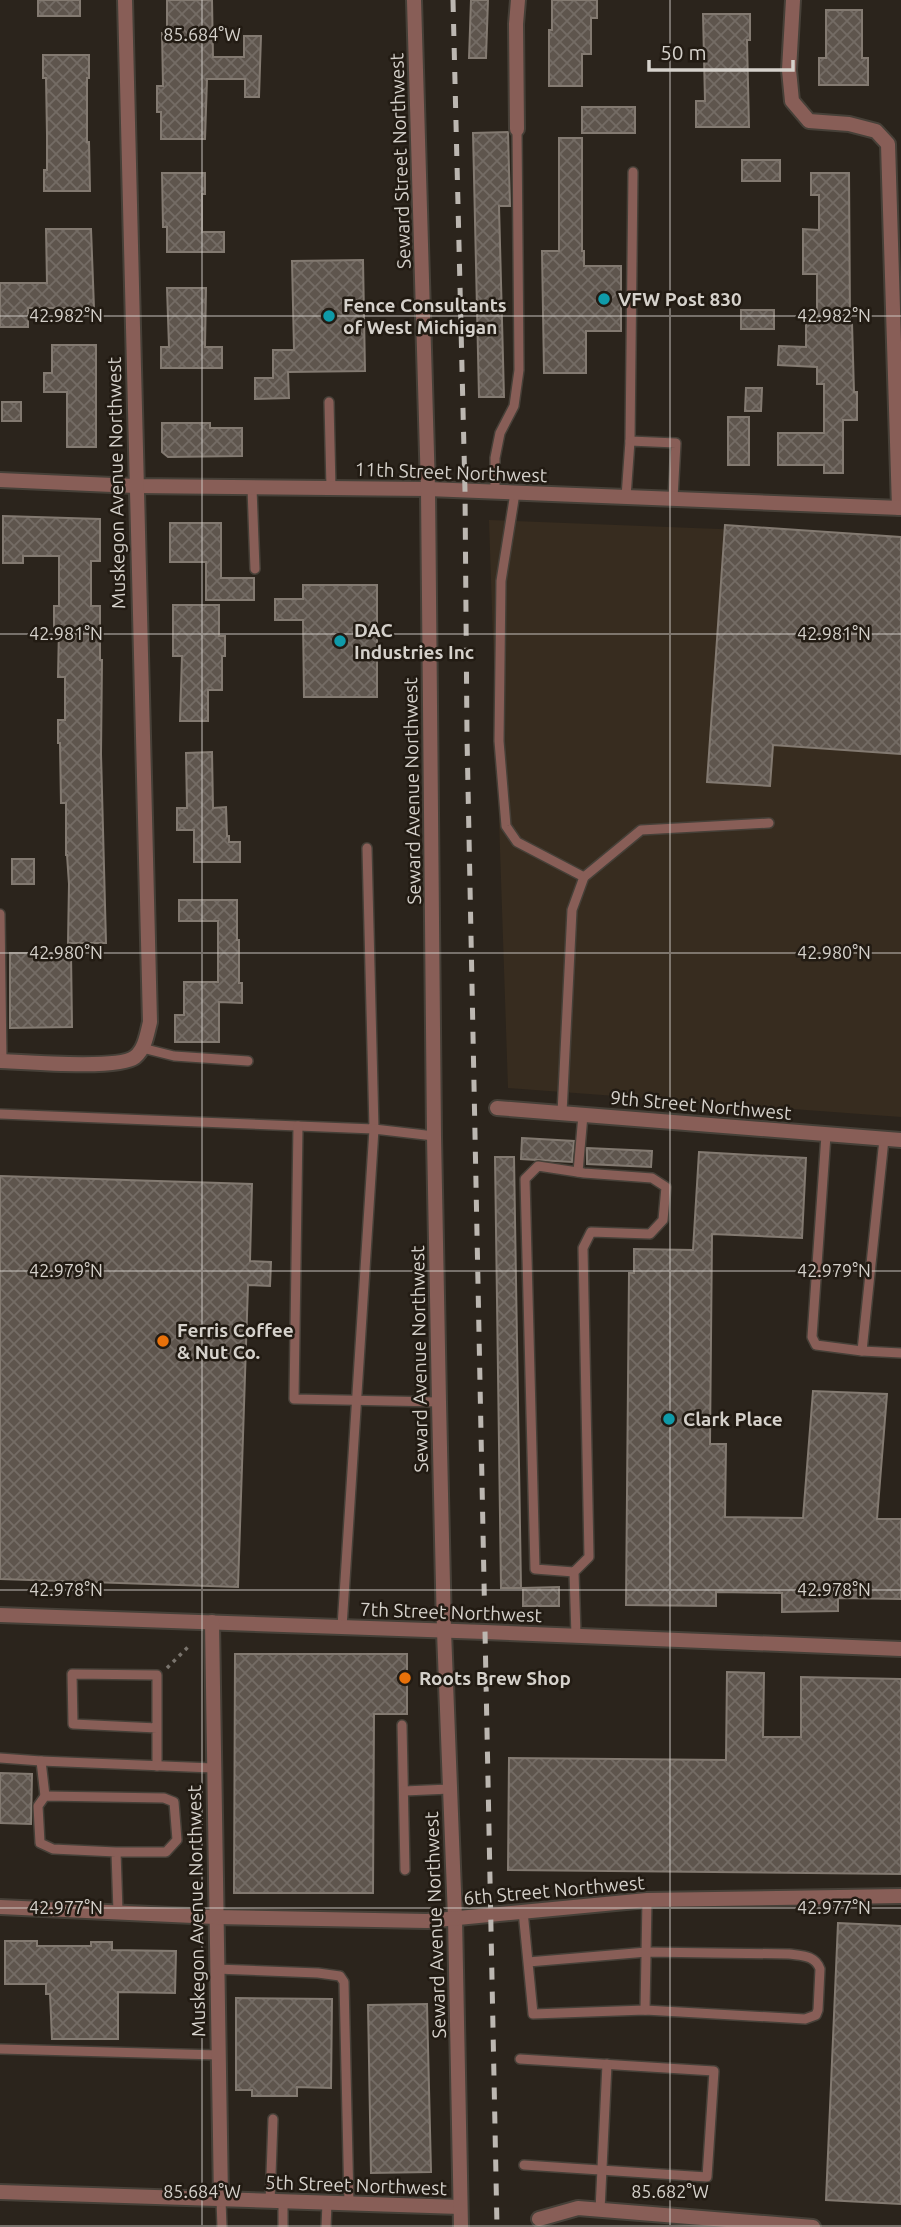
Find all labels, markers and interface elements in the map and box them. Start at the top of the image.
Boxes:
text: 85.684°W [163,24,241,44]
scale bar [649,28,792,72]
text: 50 m [660,40,707,64]
street label: Seward Street Northwest [385,52,415,269]
place label: VFW Post 830 [618,288,742,310]
marker: VFW Post 830 [596,291,612,307]
place label: Fence Consultants of West Michigan [343,294,507,338]
text: 42.982°N [29,305,103,325]
text: 42.982°N [797,305,871,325]
marker: Fence Consultants of West Michigan [321,308,337,324]
street label: Muskegon Avenue Northwest [103,356,129,609]
street label: 11th Street Northwest [354,458,548,486]
place label: DAC Industries Inc [354,619,474,663]
text: 42.981°N [29,623,103,643]
text: 42.981°N [797,623,871,643]
marker: DAC Industries Inc [332,633,348,649]
street label: Seward Avenue Northwest [399,677,425,905]
text: 42.980°N [29,942,103,962]
text: 42.980°N [797,942,871,962]
street label: 9th Street Northwest [609,1086,793,1124]
street label: Seward Avenue Northwest [406,1245,432,1473]
text: 42.979°N [29,1260,103,1280]
text: 42.979°N [797,1260,871,1280]
place label: Ferris Coffee & Nut Co. [177,1319,294,1363]
marker: Ferris Coffee & Nut Co. [155,1333,171,1349]
place label: Clark Place [683,1408,783,1430]
marker: Clark Place [661,1411,677,1427]
text: 42.978°N [29,1579,103,1599]
text: 42.978°N [797,1579,871,1599]
street label: 7th Street Northwest [360,1598,543,1626]
place label: Roots Brew Shop [419,1667,571,1689]
marker: Roots Brew Shop [397,1670,413,1686]
street label: Muskegon Avenue Northwest [183,1784,209,2037]
street label: Seward Avenue Northwest [420,1811,450,2039]
street label: 6th Street Northwest [462,1871,646,1909]
text: 42.977°N [29,1897,103,1917]
text: 42.977°N [797,1897,871,1917]
street label: 5th Street Northwest [265,2171,448,2199]
text: 85.684°W [163,2181,241,2201]
text: 85.682°W [631,2181,709,2201]

